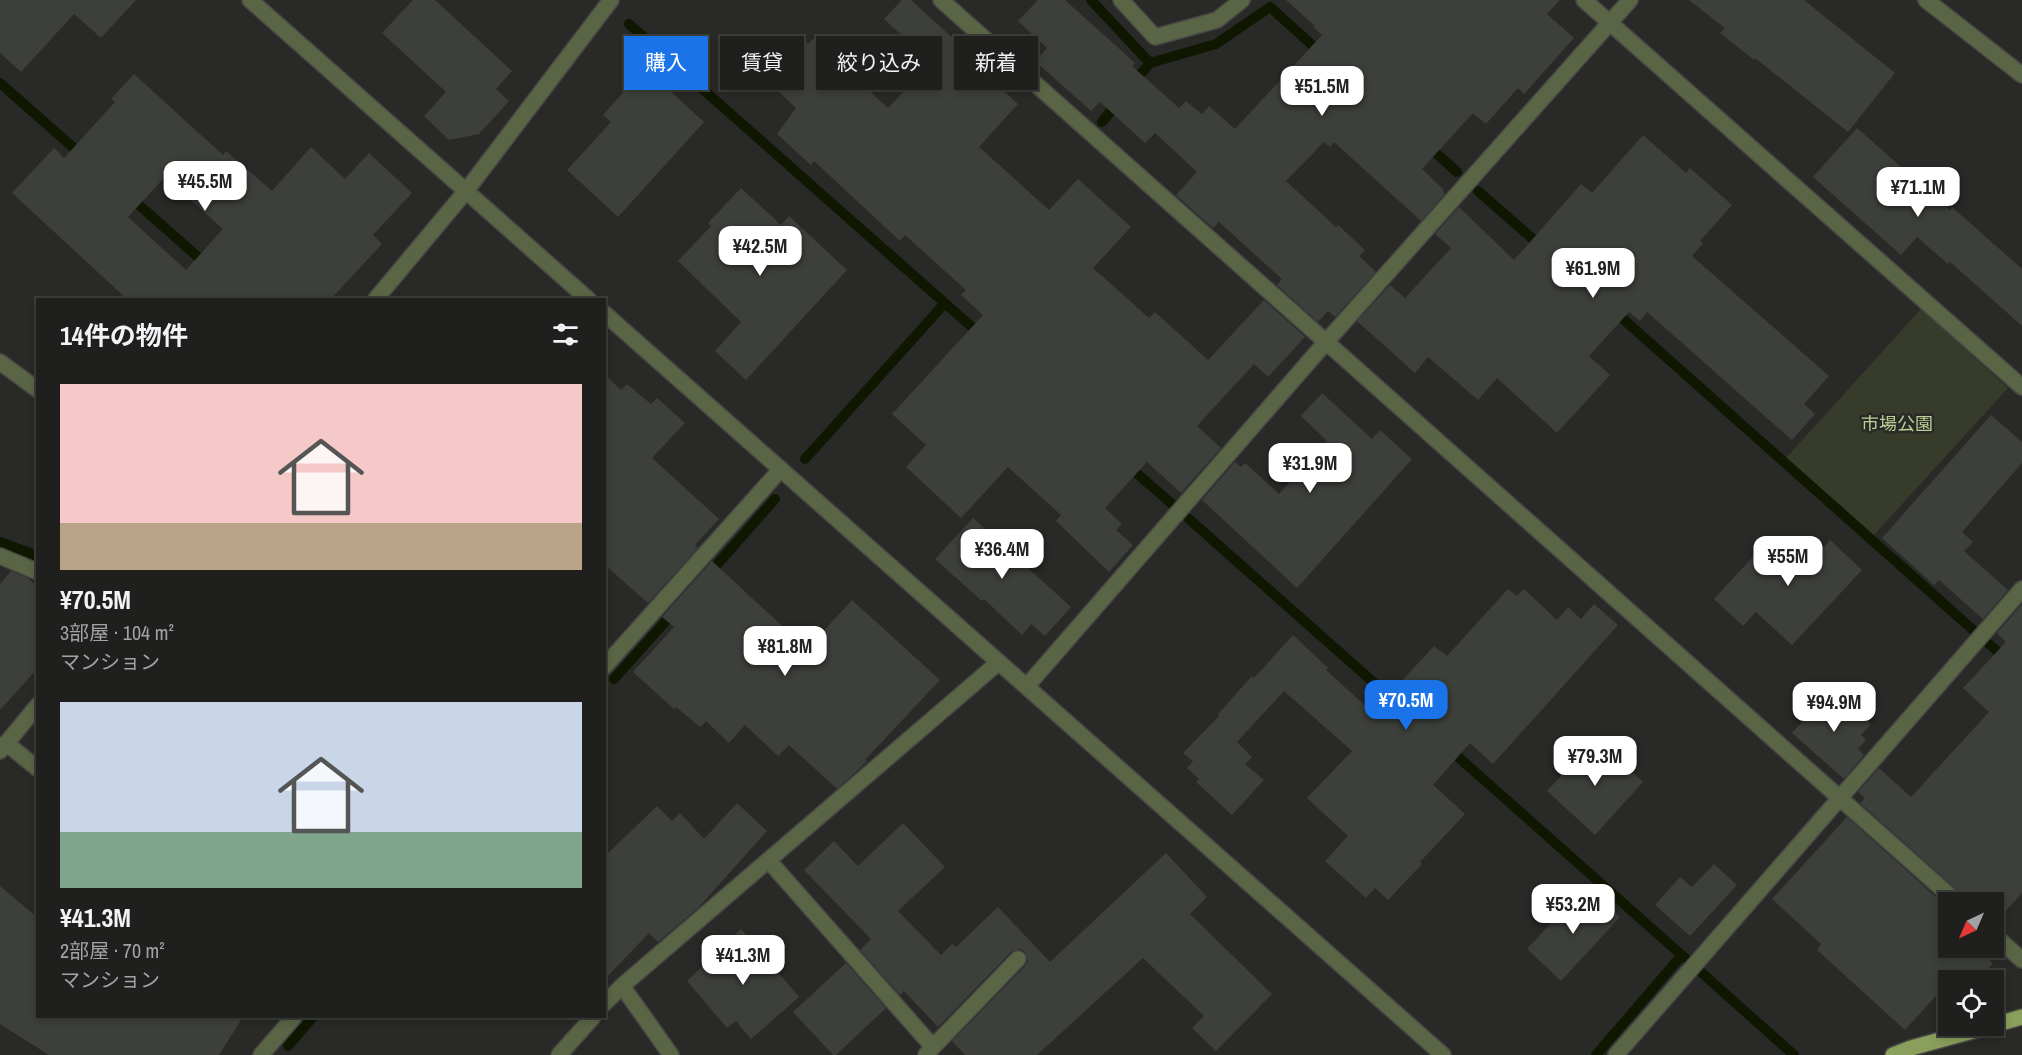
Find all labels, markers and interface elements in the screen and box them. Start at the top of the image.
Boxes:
chip: 購入 [624,36,708,90]
chip: 賃貸 [720,36,804,90]
chip: 絞り込み [816,36,942,90]
chip: 新着 [954,36,1038,90]
pin: ¥51.5M [1273,66,1371,117]
text: ¥51.5M [1295,72,1349,99]
pin: ¥45.5M [156,161,254,212]
text: ¥45.5M [178,167,232,194]
pin: ¥71.1M [1869,167,1967,218]
text: ¥71.1M [1891,173,1945,200]
pin: ¥42.5M [711,226,809,277]
text: ¥42.5M [733,232,787,259]
pin: ¥61.9M [1544,248,1642,299]
text: ¥61.9M [1566,254,1620,281]
text: 14件の物件 [60,318,188,353]
icon: filters [549,318,582,351]
park label: 市場公園 [1861,411,1933,436]
icon: home [267,423,375,531]
pin: ¥31.9M [1261,443,1359,494]
text: ¥31.9M [1283,449,1337,476]
pin: ¥36.4M [953,529,1051,580]
text: ¥36.4M [975,535,1029,562]
pin: ¥55M [1752,536,1824,587]
text: ¥55M [1767,542,1809,569]
text: ¥70.5M [60,582,131,617]
text: 3部屋 · 104 m² [60,619,174,646]
pin: ¥81.8M [736,626,834,677]
text: ¥81.8M [758,632,812,659]
text: マンション [60,648,160,675]
pin: ¥70.5M [1357,680,1455,731]
pin: ¥94.9M [1785,682,1883,733]
text: ¥70.5M [1379,686,1433,713]
text: ¥94.9M [1807,688,1861,715]
pin: ¥79.3M [1546,736,1644,787]
icon: home [267,741,375,849]
text: ¥79.3M [1568,742,1622,769]
pin: ¥53.2M [1524,884,1622,935]
text: ¥53.2M [1546,890,1600,917]
north arrow [1938,892,2004,958]
map controls [1938,892,2004,1036]
text: ¥41.3M [60,900,131,935]
pin: ¥41.3M [694,935,792,986]
text: 2部屋 · 70 m² [60,937,165,964]
text: ¥41.3M [716,941,770,968]
text: マンション [60,966,160,993]
button: locate [1938,970,2004,1036]

